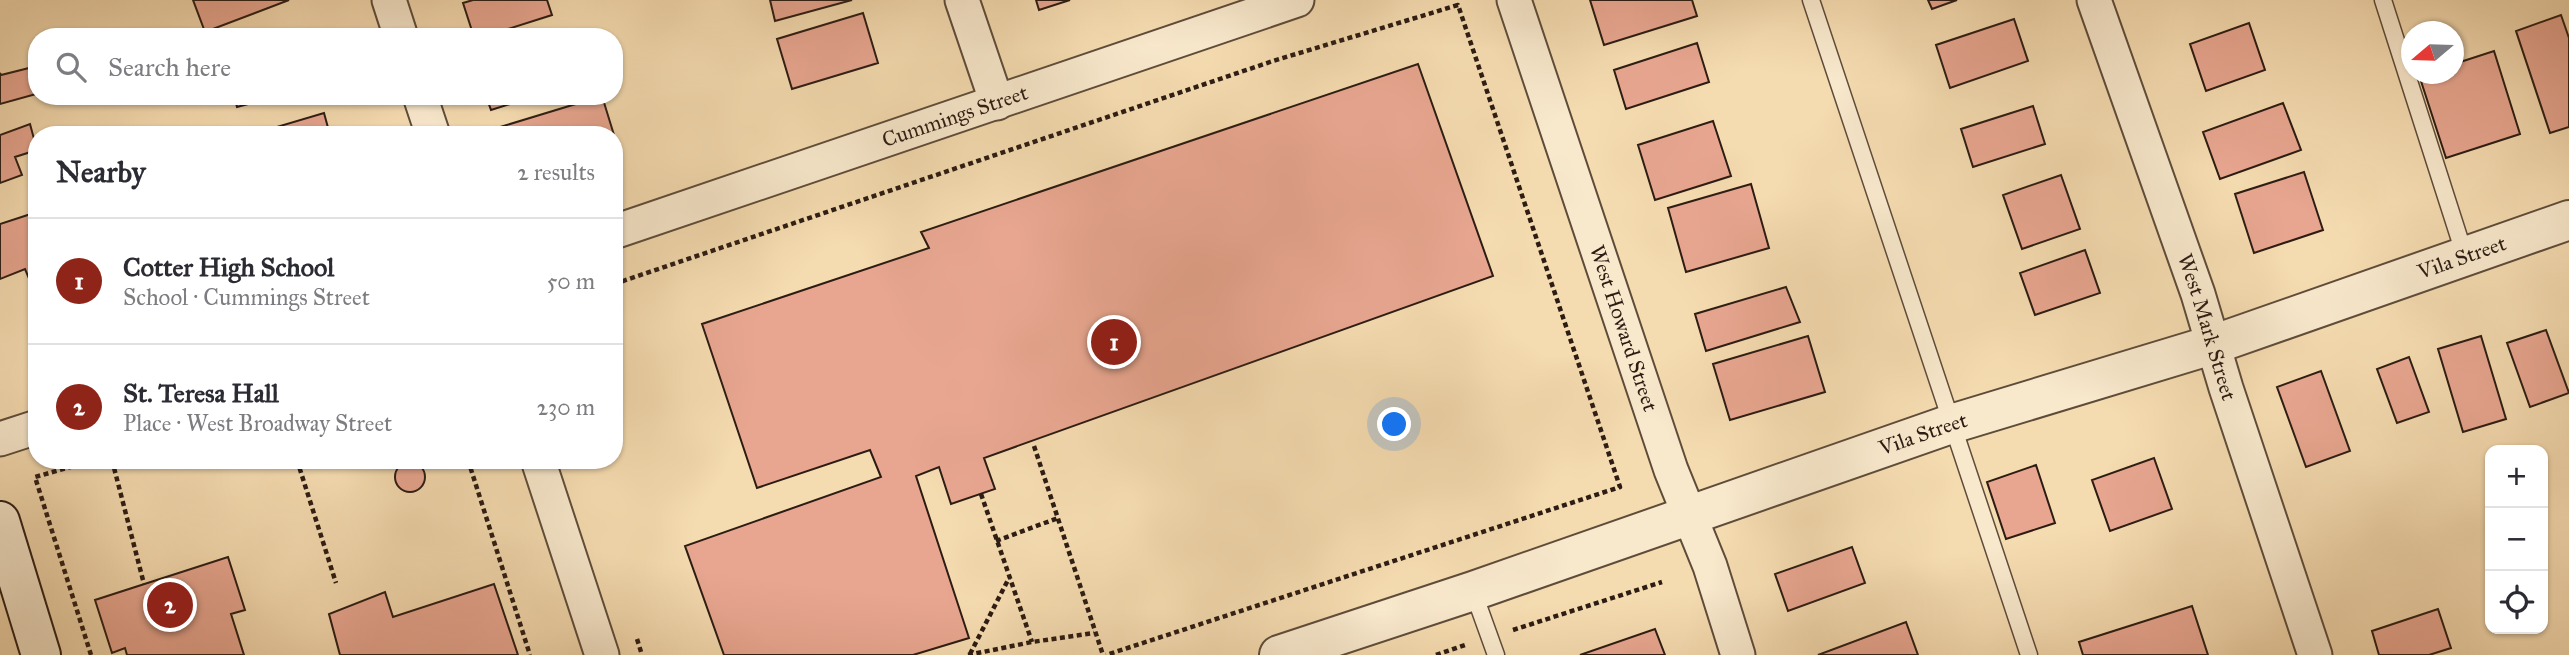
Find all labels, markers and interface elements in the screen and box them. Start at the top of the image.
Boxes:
north arrow [2401,21,2464,84]
search box [28,28,623,105]
icon: search [52,48,90,86]
text: Search here [108,51,231,83]
street label: Cummings Street [879,79,1032,153]
text: Nearby [56,154,146,190]
text: 2 results [517,158,595,186]
street label: Vila Street [2413,230,2510,285]
street label: West Howard Street [1584,242,1664,415]
street label: West Mark Street [2172,250,2242,404]
text: Cotter High School [123,251,334,283]
text: 1 [74,267,84,295]
text: 50 m [547,267,595,295]
text: School · Cummings Street [123,283,370,311]
pin: 1 [1091,316,1137,368]
text: St. Teresa Hall [123,377,279,409]
text: 2 [73,393,85,421]
text: 230 m [537,393,595,421]
your location [1377,407,1411,441]
street label: Vila Street [1875,407,1971,461]
text: Place · West Broadway Street [123,409,392,437]
map controls [2485,445,2548,634]
button: + [2485,445,2548,508]
button: − [2485,508,2548,571]
button: locate [2485,571,2548,634]
pin: 2 [147,579,193,631]

